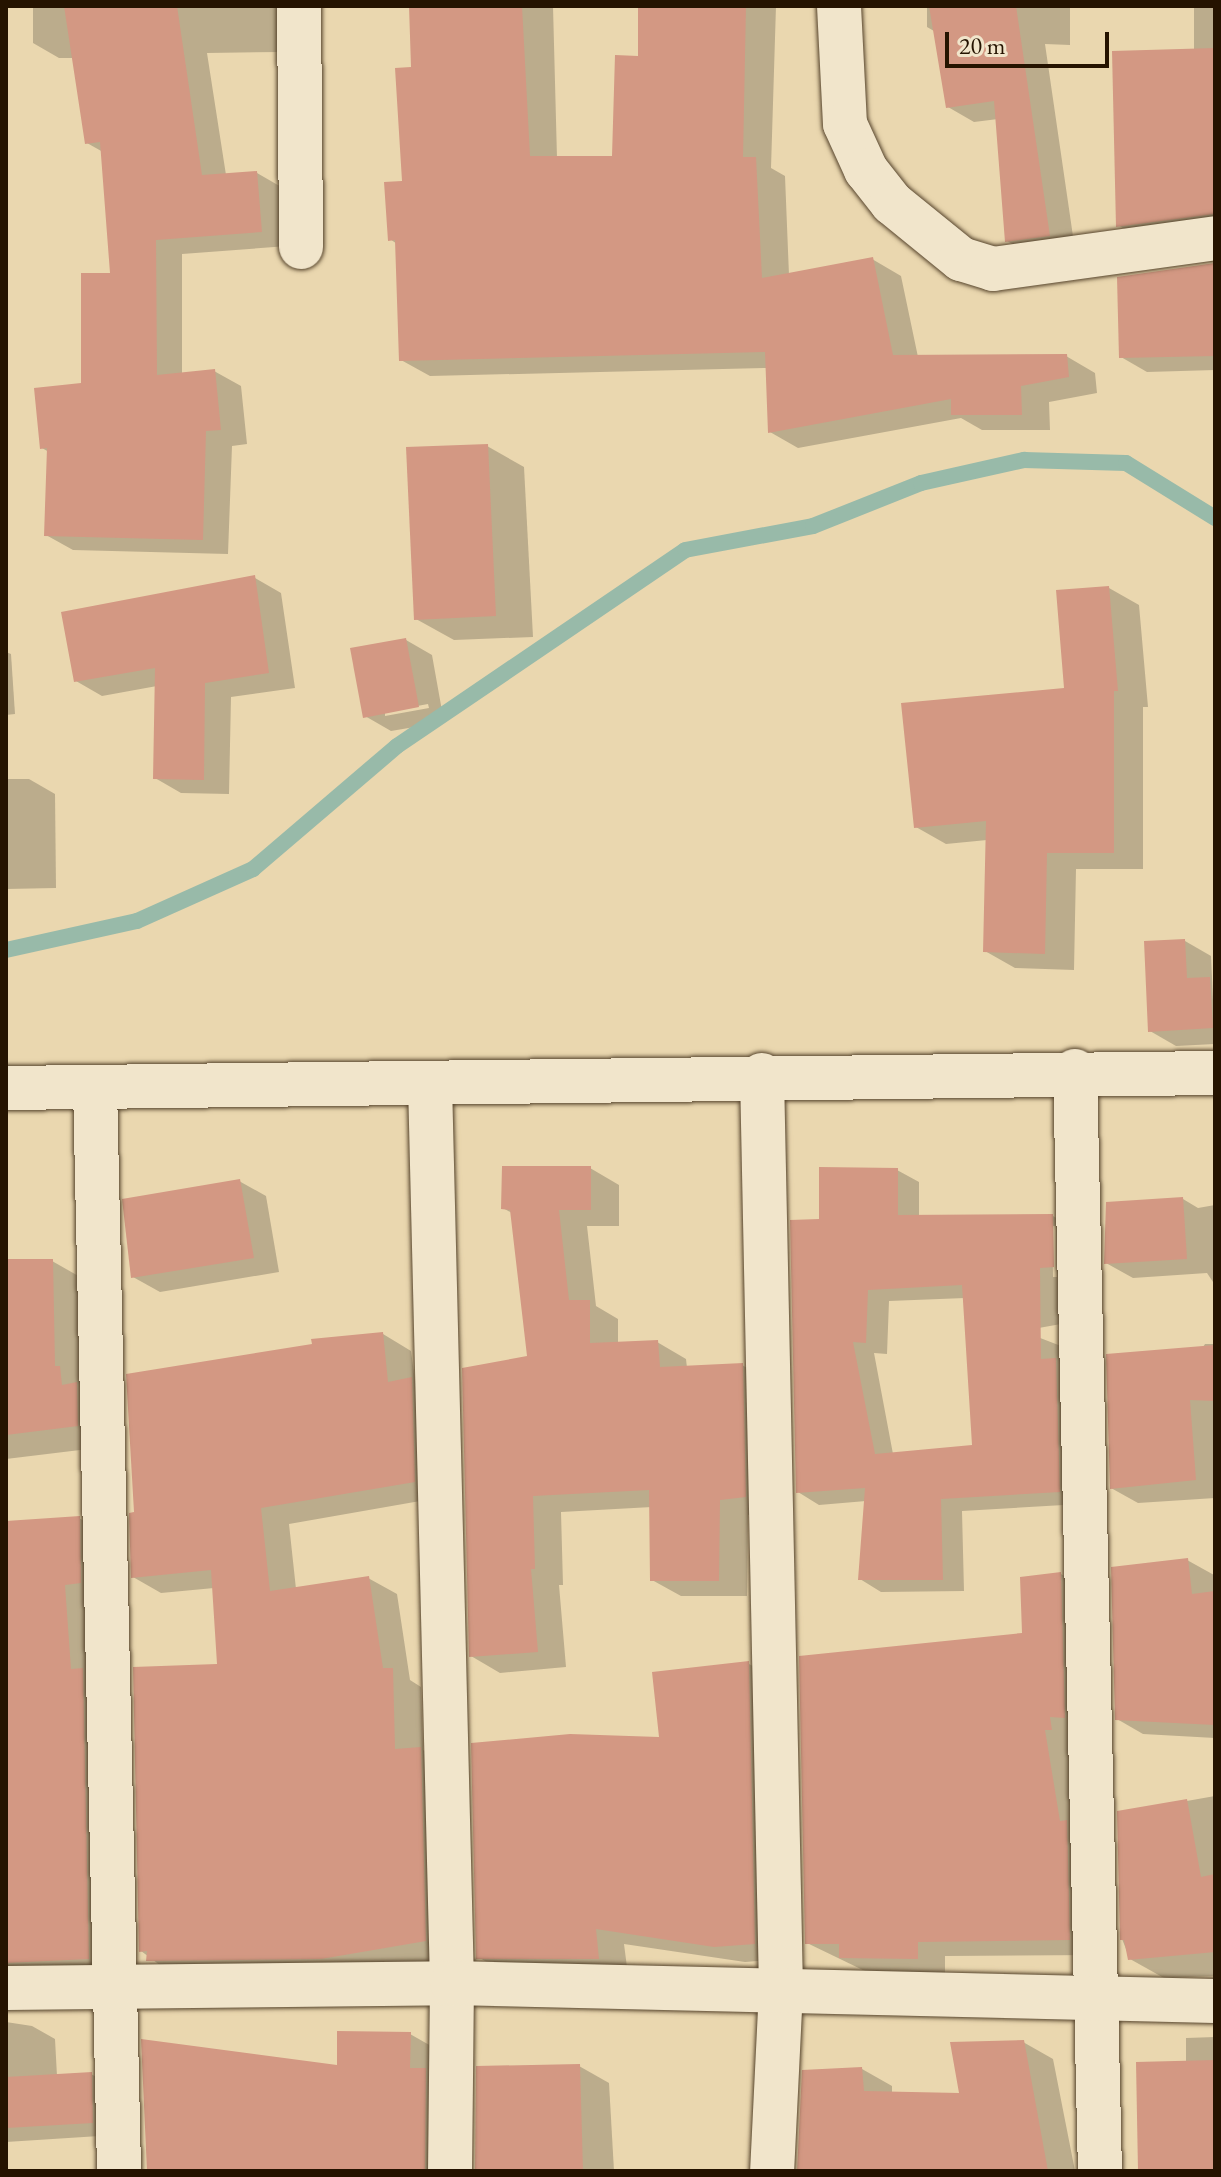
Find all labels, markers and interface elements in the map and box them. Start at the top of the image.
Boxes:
scale bar [949,16,1113,66]
text: 20 m [959,30,1006,61]

